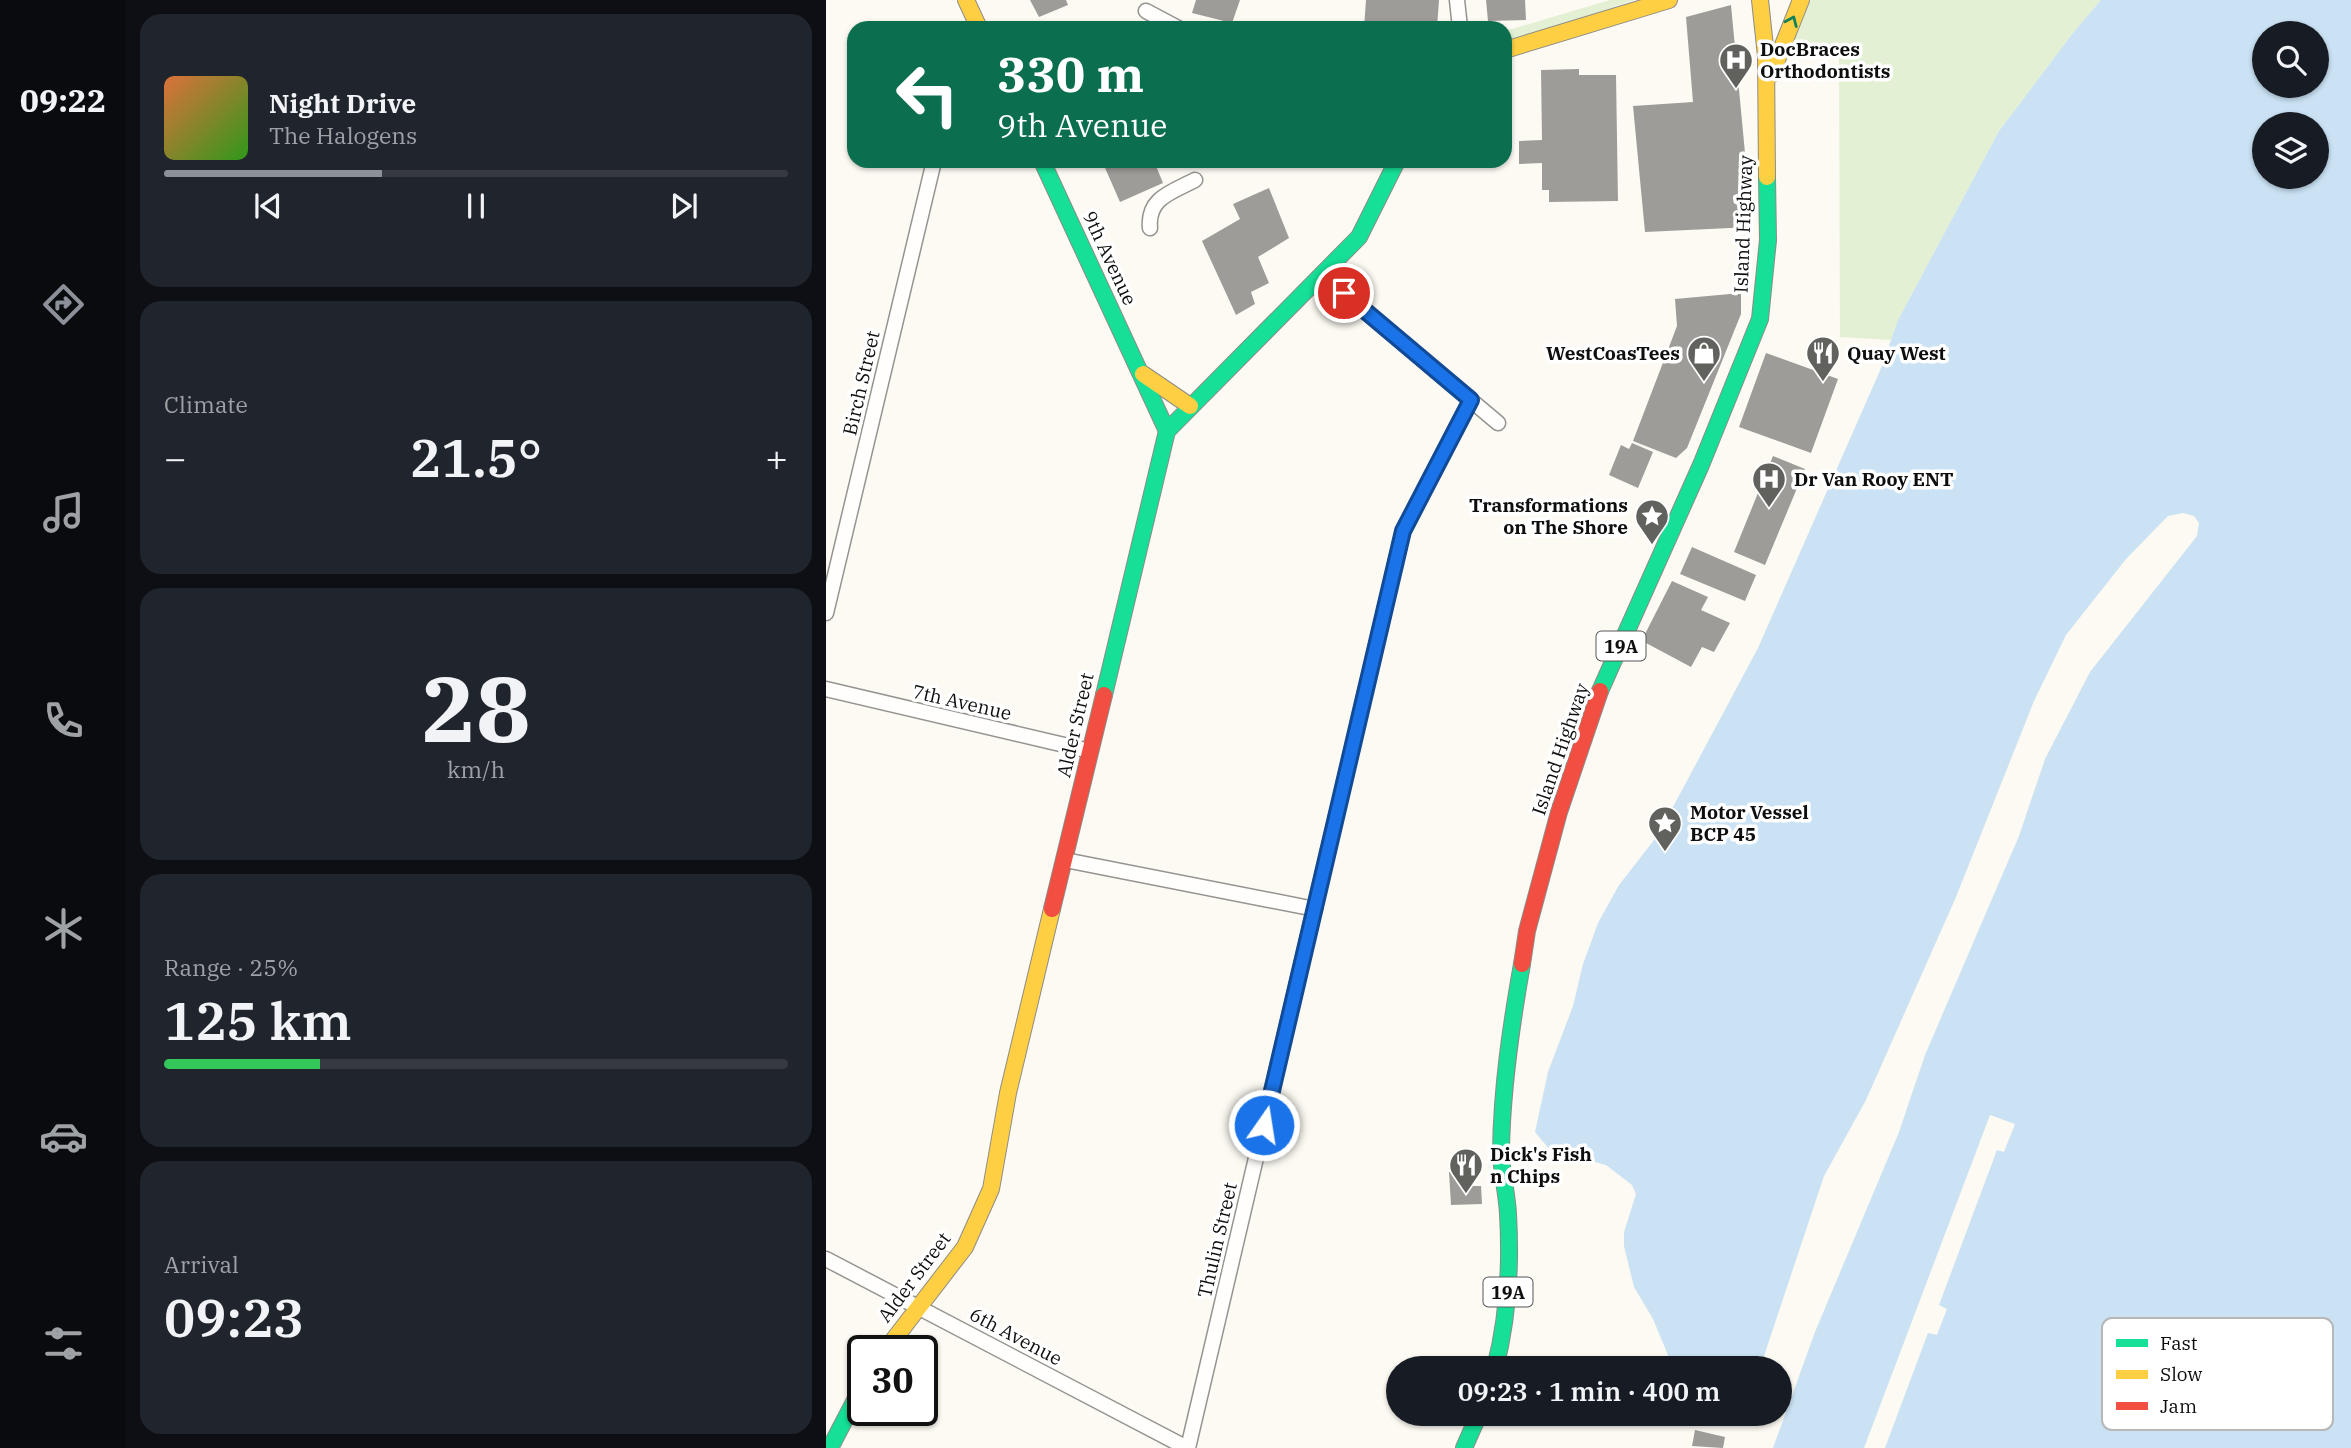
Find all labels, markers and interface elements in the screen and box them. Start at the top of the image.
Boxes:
one-way arrow [1783,16,1797,28]
map controls [2252,21,2329,189]
button: search [2252,21,2329,98]
place label: DocBraces Orthodontists [1760,37,1890,83]
hospital icon: DocBraces Orthodontists [1717,41,1755,90]
text: 330 m [997,42,1144,105]
icon: left [882,49,973,140]
text: 09:22 [20,79,106,121]
text: Night Drive [269,86,416,120]
text: 9th Avenue [997,104,1167,146]
button: layers [2252,112,2329,189]
text: The Halogens [269,120,417,150]
street label: Island Highway [1729,154,1757,293]
icon: previous [249,187,287,225]
icon: pause [457,187,495,225]
icon: next [665,187,703,225]
street label: 9th Avenue [1078,207,1142,309]
pin [1314,263,1374,323]
icon: arrive [1325,274,1363,312]
icon: directions [39,280,88,329]
street label: Birch Street [837,328,885,438]
shop icon: WestCoasTees [1685,334,1723,383]
restaurant icon: Quay West [1804,334,1842,383]
place label: WestCoasTees [1546,341,1680,365]
place label: Quay West [1847,341,1946,365]
text: Climate [164,389,248,419]
text: 21.5° [410,424,542,491]
text: − [164,433,187,482]
text: + [765,433,788,482]
hospital icon: Dr Van Rooy ENT [1750,460,1788,509]
place label: Dr Van Rooy ENT [1794,467,1954,491]
icon: music [39,488,88,537]
place label: Transformations on The Shore [1469,493,1628,539]
place icon: Transformations on The Shore [1633,497,1671,546]
road number: 19A [1596,632,1646,660]
text: 28 [421,649,531,767]
street label: Alder Street [1051,670,1099,780]
street label: 7th Avenue [910,679,1014,725]
street label: Island Highway [1526,679,1594,818]
icon: phone [39,696,88,745]
text: km/h [447,754,505,784]
place label: Motor Vessel BCP 45 [1690,800,1809,846]
place icon: Motor Vessel BCP 45 [1646,804,1684,853]
icon: climate [39,904,88,953]
text: Range · 25% [164,952,298,982]
text: 125 km [164,987,352,1054]
position arrow [1227,1088,1301,1162]
icon: car [39,1112,88,1161]
place label: Dick's Fish n Chips [1490,1142,1592,1188]
restaurant icon: Dick's Fish n Chips [1447,1146,1485,1195]
street label: Thulin Street [1192,1180,1242,1300]
street label: Alder Street [872,1227,956,1327]
text: Arrival [164,1249,239,1279]
road number: 19A [1484,1278,1532,1307]
text: 09:23 [164,1284,304,1351]
street label: 6th Avenue [966,1302,1066,1370]
legend [2102,1318,2333,1430]
icon: filters [39,1319,88,1368]
text: Fast [2160,1331,2198,1355]
speed limit sign: 30 [847,1335,938,1426]
text: Slow [2160,1362,2202,1386]
text: 09:23 · 1 min · 400 m [1458,1374,1720,1408]
text: Jam [2160,1394,2197,1418]

